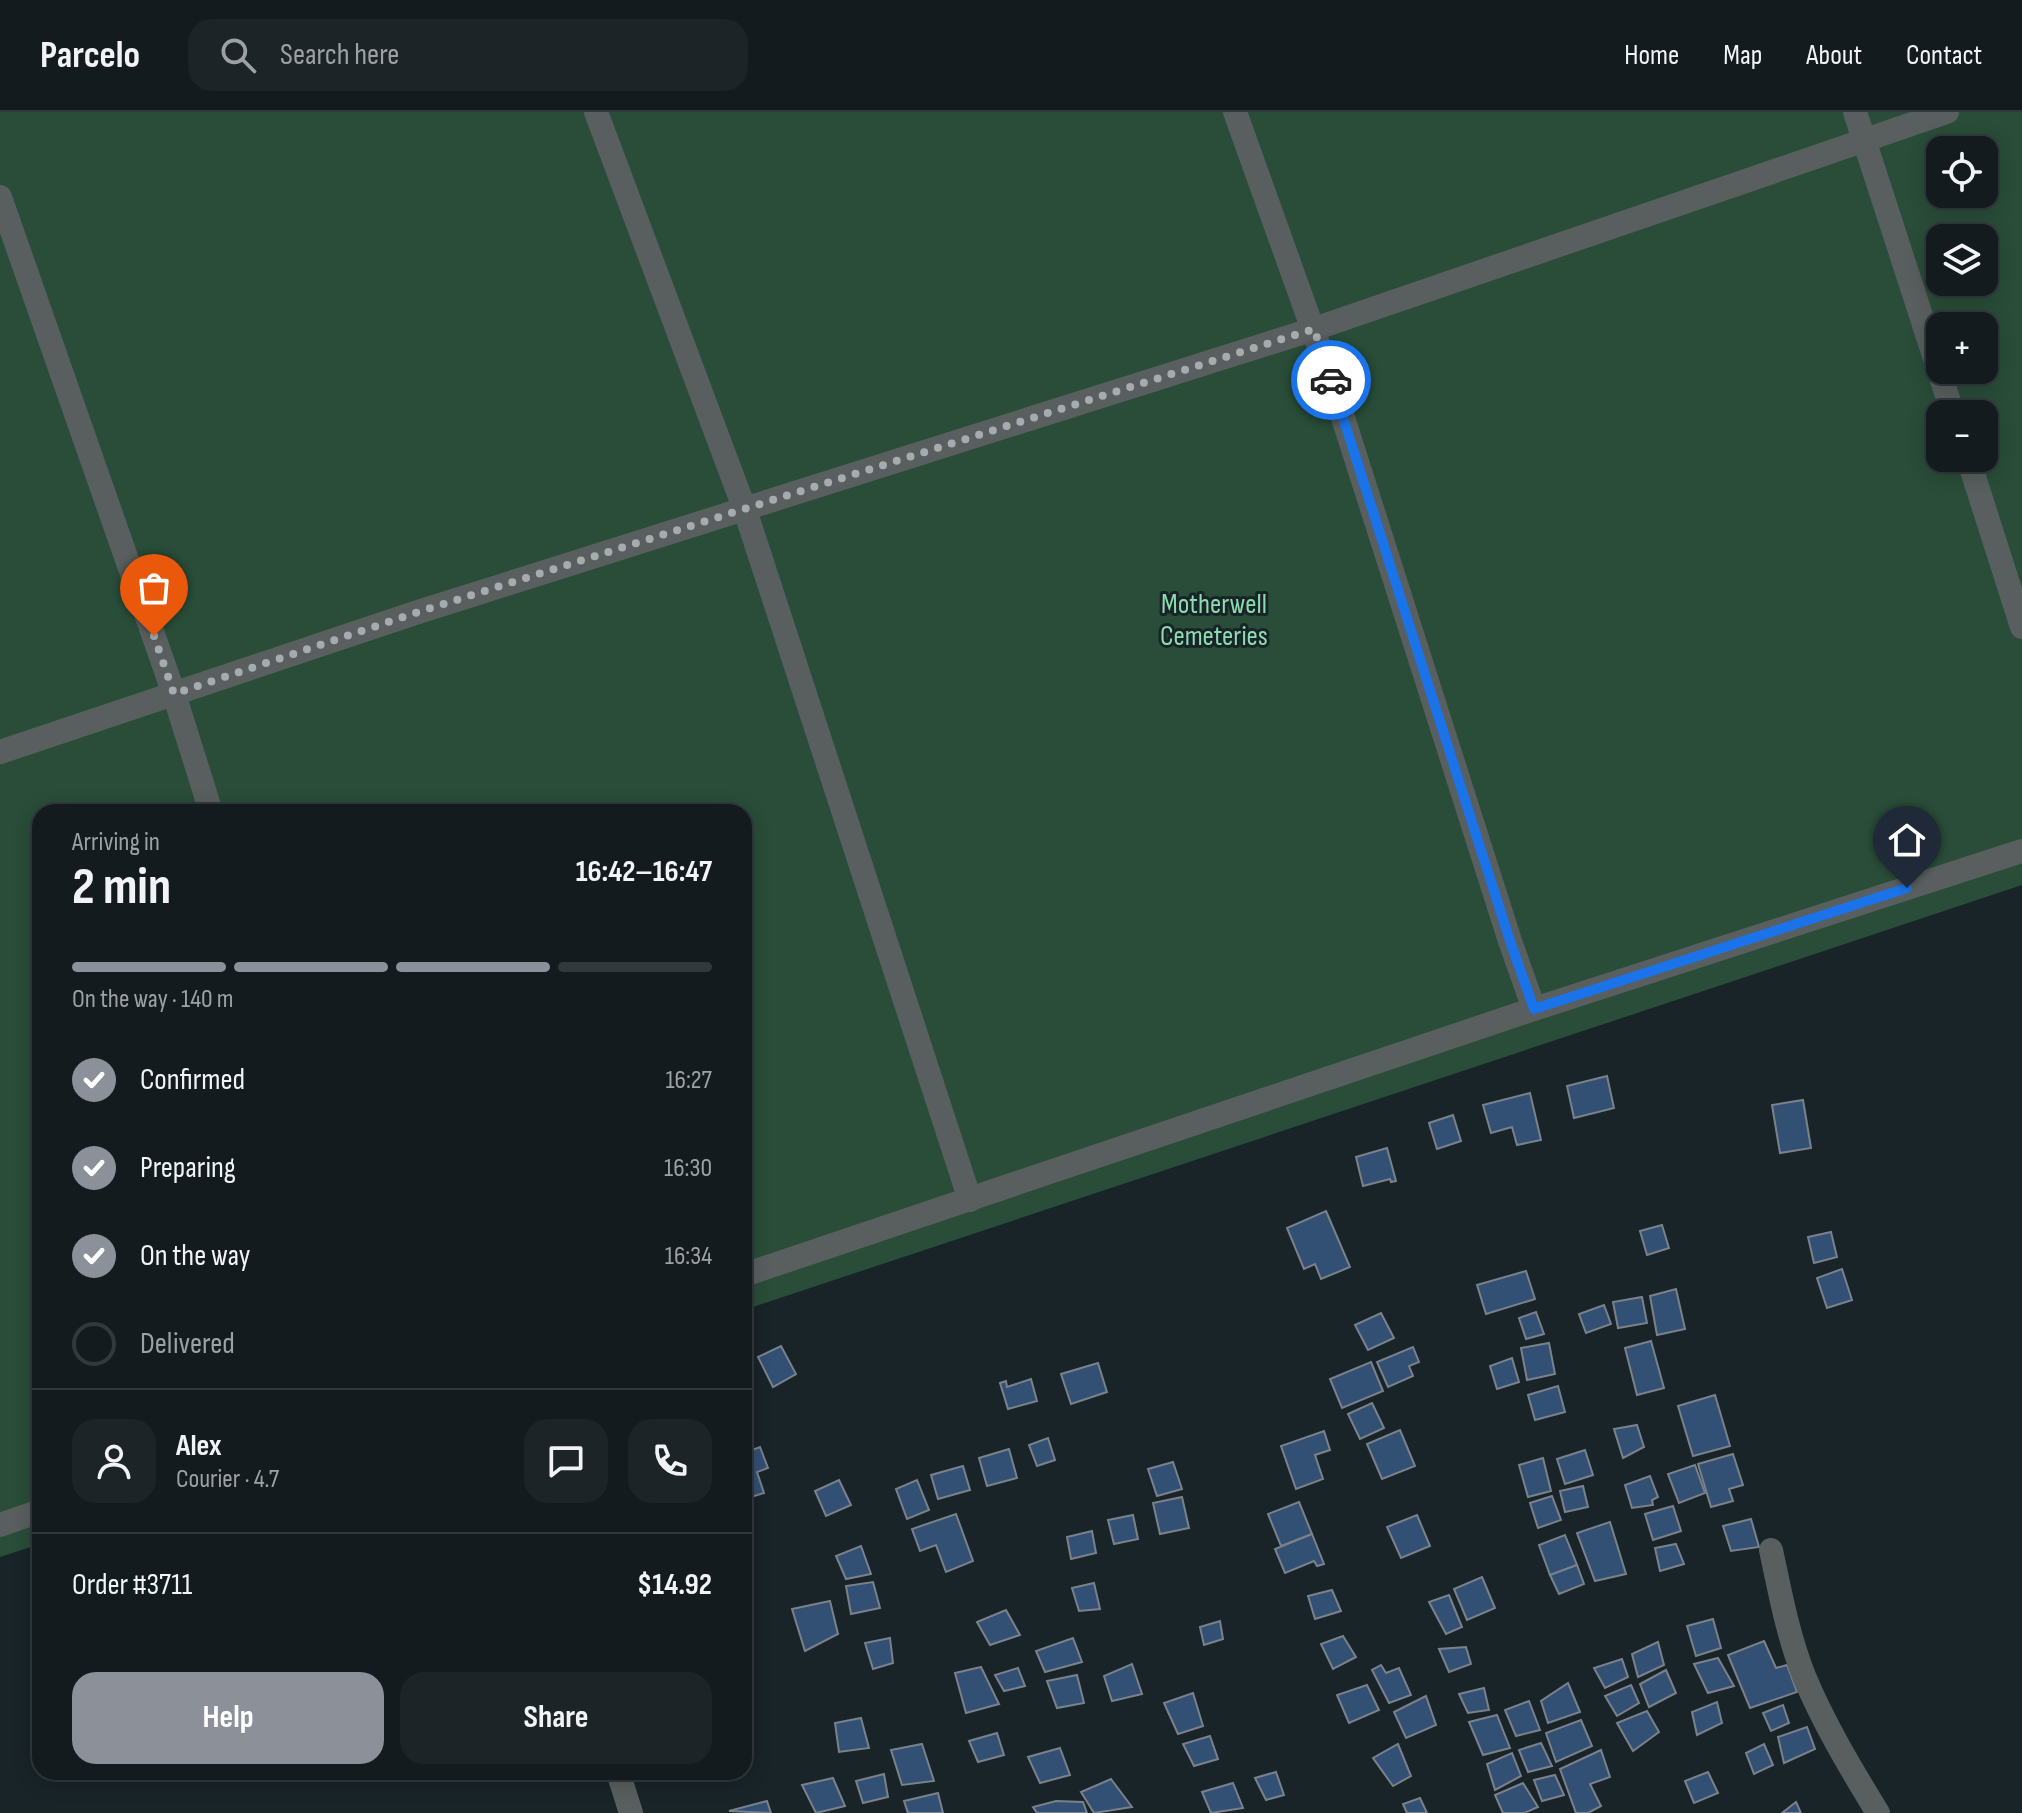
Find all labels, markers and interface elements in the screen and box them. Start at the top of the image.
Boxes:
search box [188,19,748,91]
text: Parcelo [40,33,140,78]
icon: search [216,33,260,77]
text: Search here [280,37,399,73]
text: Home [1624,39,1679,72]
text: Map [1723,39,1762,72]
text: About [1806,39,1862,72]
text: Contact [1906,39,1982,72]
map controls [1926,136,1998,472]
button: locate [1926,136,1998,208]
button: layers [1926,224,1998,296]
button: + [1926,312,1998,384]
courier [1291,340,1371,420]
icon: car [1309,358,1353,402]
button: − [1926,400,1998,472]
pin [120,554,188,636]
icon: bag [132,566,176,610]
park label: Motherwell Cemeteries [1160,588,1268,653]
pin [1873,806,1941,888]
icon: home [1885,818,1929,862]
text: Arriving in [72,827,160,858]
text: 16:42–16:47 [576,854,712,890]
text: 2 min [72,856,171,919]
text: On the way · 140 m [72,984,234,1015]
icon: check [72,1058,116,1102]
text: Confirmed [140,1062,245,1098]
text: 16:27 [665,1065,712,1096]
icon: check [72,1146,116,1190]
text: Preparing [140,1150,236,1186]
text: 16:30 [664,1153,712,1184]
icon: check [72,1234,116,1278]
text: On the way [140,1238,250,1274]
text: 16:34 [665,1241,712,1272]
text: Delivered [140,1326,235,1362]
button: person [72,1419,156,1503]
button: chat [524,1419,608,1503]
button: phone [628,1419,712,1503]
text: Alex [176,1428,222,1464]
text: Courier · 4.7 [176,1464,279,1495]
text: Order #3711 [72,1567,192,1603]
text: $14.92 [637,1567,712,1603]
button: Help [72,1672,384,1764]
button: Share [400,1672,712,1764]

